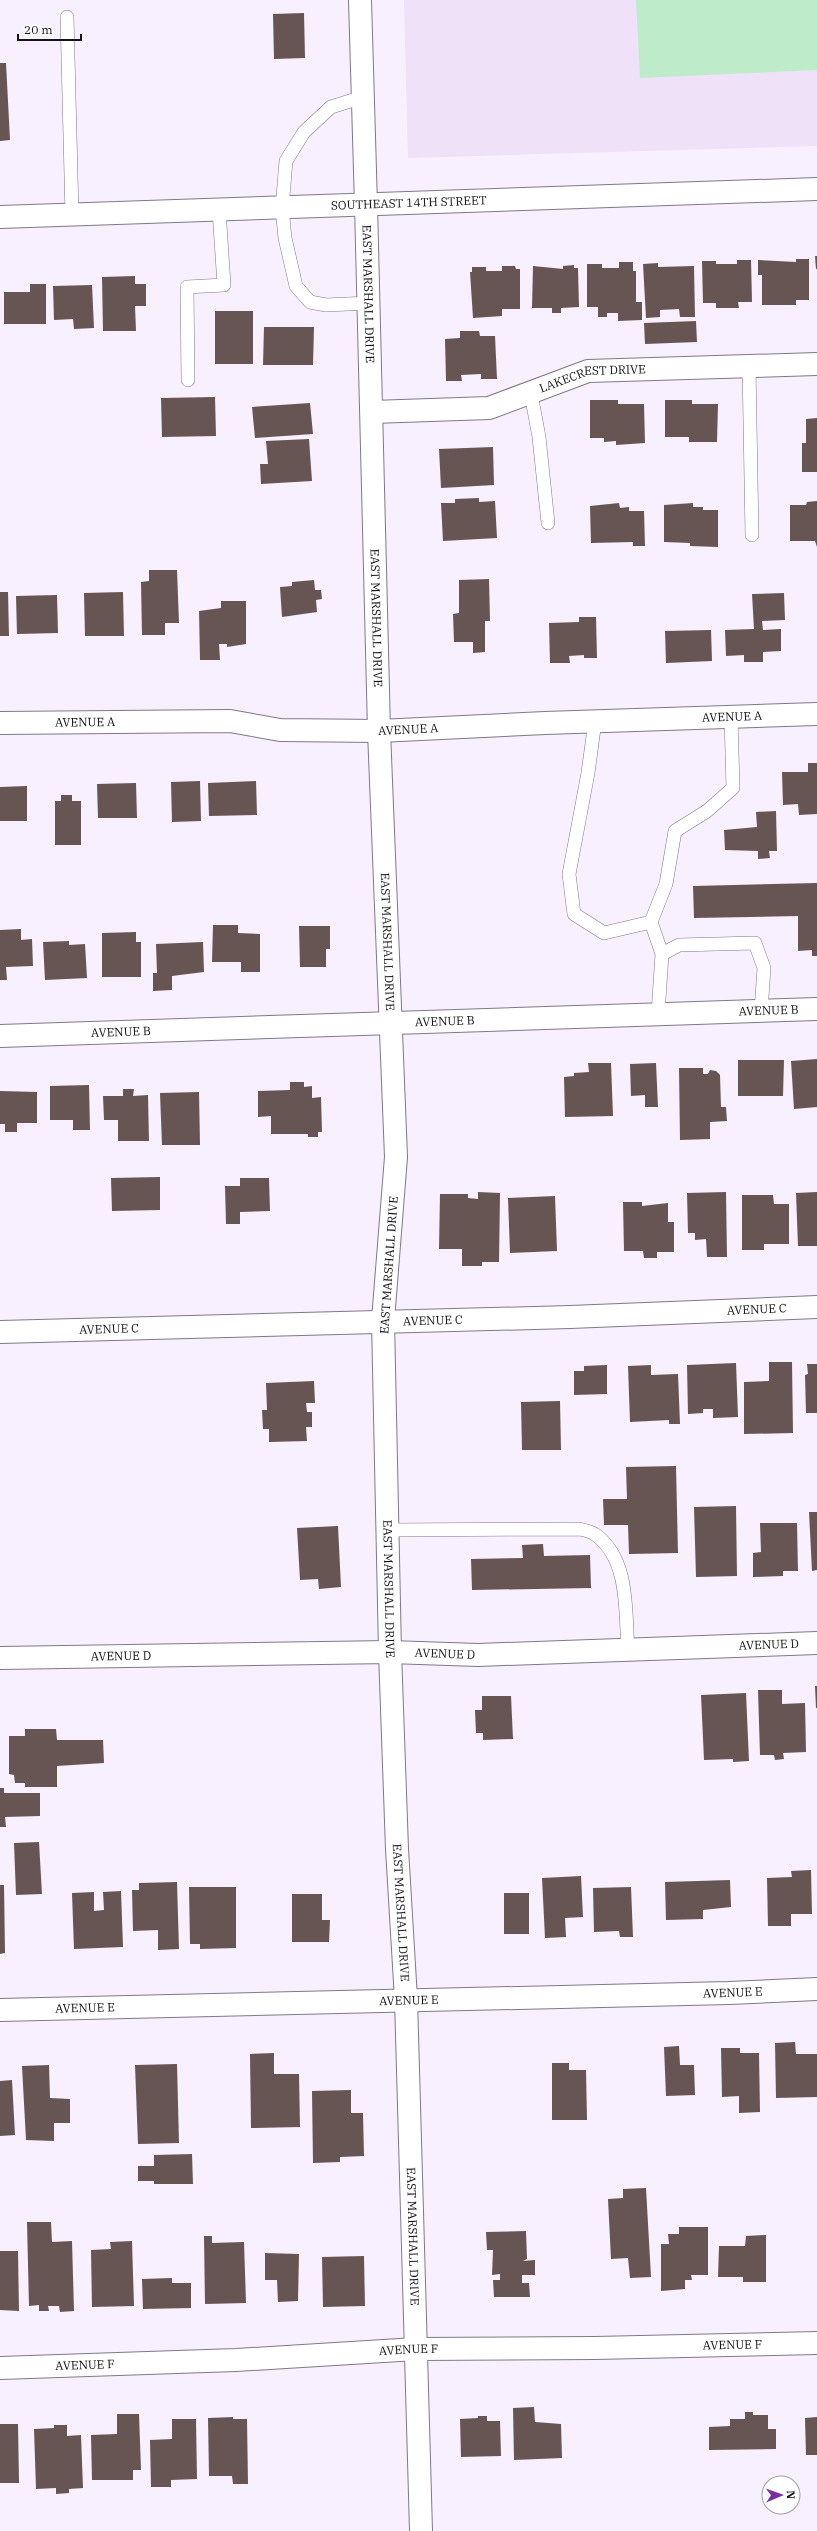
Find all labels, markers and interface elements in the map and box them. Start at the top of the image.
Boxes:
scale bar [18,16,81,42]
text: 20 m [24,22,53,37]
street label: SOUTHEAST 14TH STREET [331,192,487,213]
street label: EAST MARSHALL DRIVE [359,225,378,363]
street label: LAKECREST DRIVE [537,361,646,396]
street label: EAST MARSHALL DRIVE [367,548,386,687]
street label: AVENUE A [702,708,763,725]
street label: AVENUE A [55,714,116,730]
street label: AVENUE A [378,720,439,738]
street label: EAST MARSHALL DRIVE [378,872,398,1011]
street label: AVENUE B [738,1002,799,1019]
street label: AVENUE B [414,1012,475,1029]
street label: AVENUE B [91,1023,151,1040]
street label: EAST MARSHALL DRIVE [376,1195,401,1334]
street label: AVENUE C [726,1300,787,1318]
street label: AVENUE C [403,1312,463,1328]
street label: AVENUE C [79,1320,139,1337]
street label: EAST MARSHALL DRIVE [380,1520,398,1658]
street label: AVENUE D [738,1636,799,1653]
street label: AVENUE D [414,1645,475,1662]
street label: AVENUE D [91,1648,151,1664]
street label: EAST MARSHALL DRIVE [390,1843,413,1982]
street label: AVENUE E [703,1983,763,2001]
street label: AVENUE E [379,1992,439,2008]
street label: AVENUE E [55,1999,115,2016]
street label: EAST MARSHALL DRIVE [404,2167,423,2306]
street label: AVENUE F [703,2336,762,2353]
street label: AVENUE F [378,2341,438,2358]
street label: AVENUE F [55,2356,115,2373]
north arrow [761,2475,801,2515]
text: N [784,2490,798,2500]

